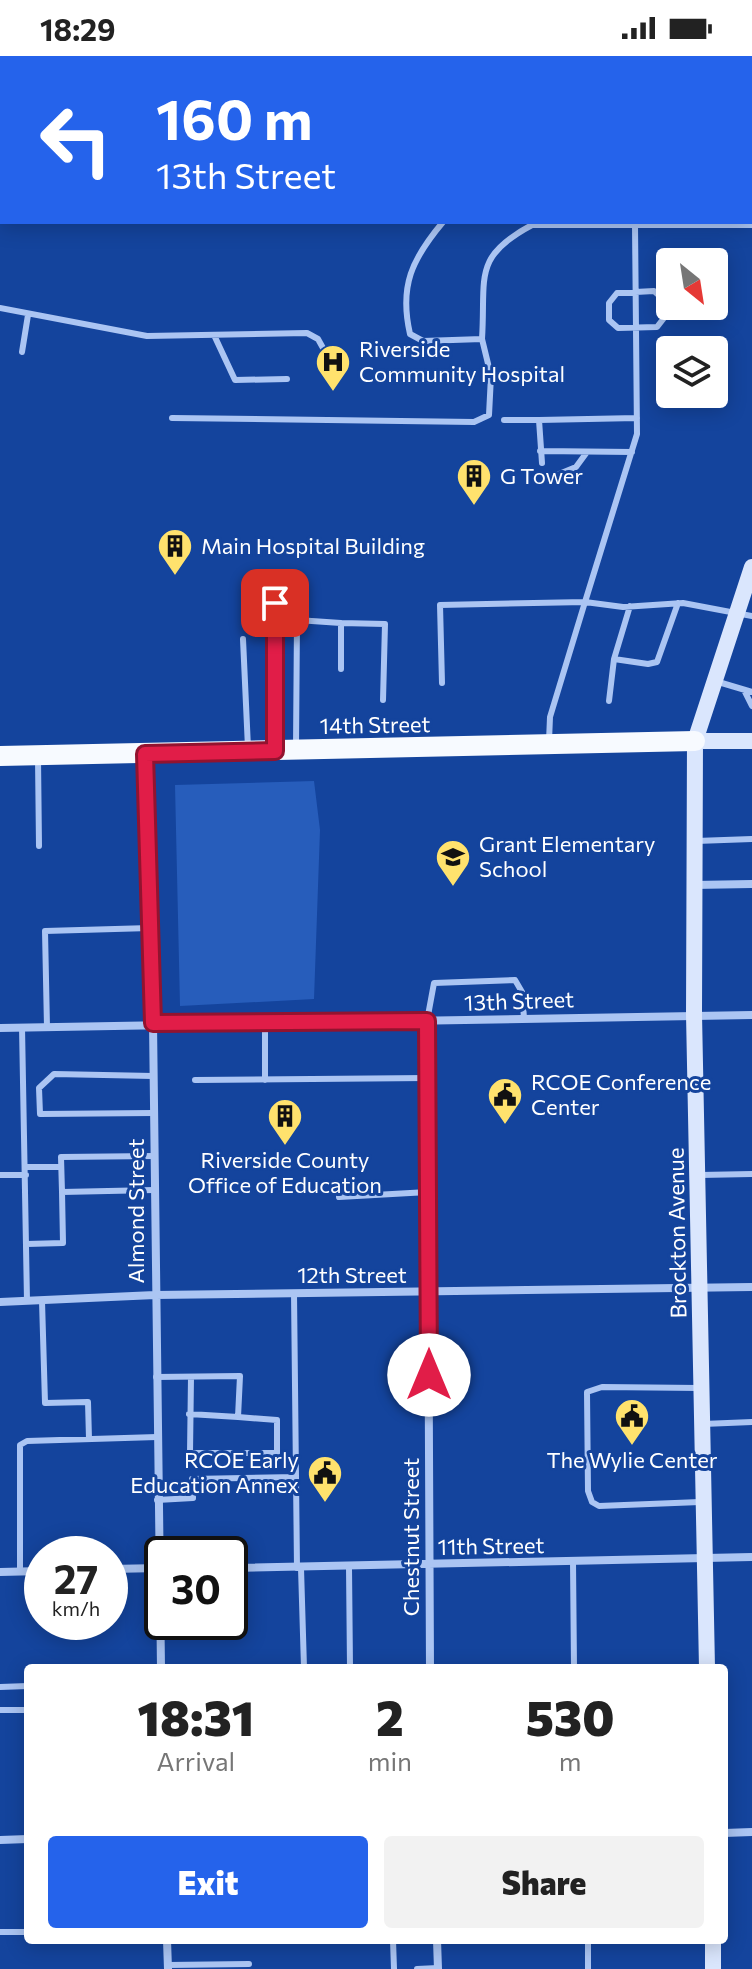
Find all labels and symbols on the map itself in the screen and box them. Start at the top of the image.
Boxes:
north arrow [656,248,728,320]
place label: Riverside Community Hospital [359,335,565,387]
hospital icon: Riverside Community Hospital [314,343,352,393]
building icon: G Tower [455,457,493,507]
place label: G Tower [500,462,583,489]
building icon: Main Hospital Building [156,527,194,577]
place label: Main Hospital Building [201,532,425,559]
pin [241,569,309,637]
street label: 14th Street [319,710,431,739]
place label: Grant Elementary School [479,830,655,882]
school or university icon: Grant Elementary School [434,838,472,888]
street label: 13th Street [464,985,574,1016]
place label: RCOE Conference Center [531,1068,711,1120]
public building icon: RCOE Conference Center [486,1076,524,1126]
building icon: Riverside County Office of Education [266,1097,304,1147]
street label: Almond Street [122,1139,149,1283]
place label: Riverside County Office of Education [188,1146,382,1198]
street label: Brockton Avenue [662,1147,691,1319]
street label: 12th Street [297,1261,407,1288]
position arrow [387,1333,471,1417]
public building icon: The Wylie Center [613,1397,651,1447]
place label: RCOE Early Education Annex [130,1446,299,1498]
place label: The Wylie Center [546,1446,718,1473]
public building icon: RCOE Early Education Annex [306,1454,344,1504]
street label: Chestnut Street [397,1458,424,1616]
street label: 11th Street [437,1531,545,1560]
speed limit sign: 30 [144,1536,248,1640]

